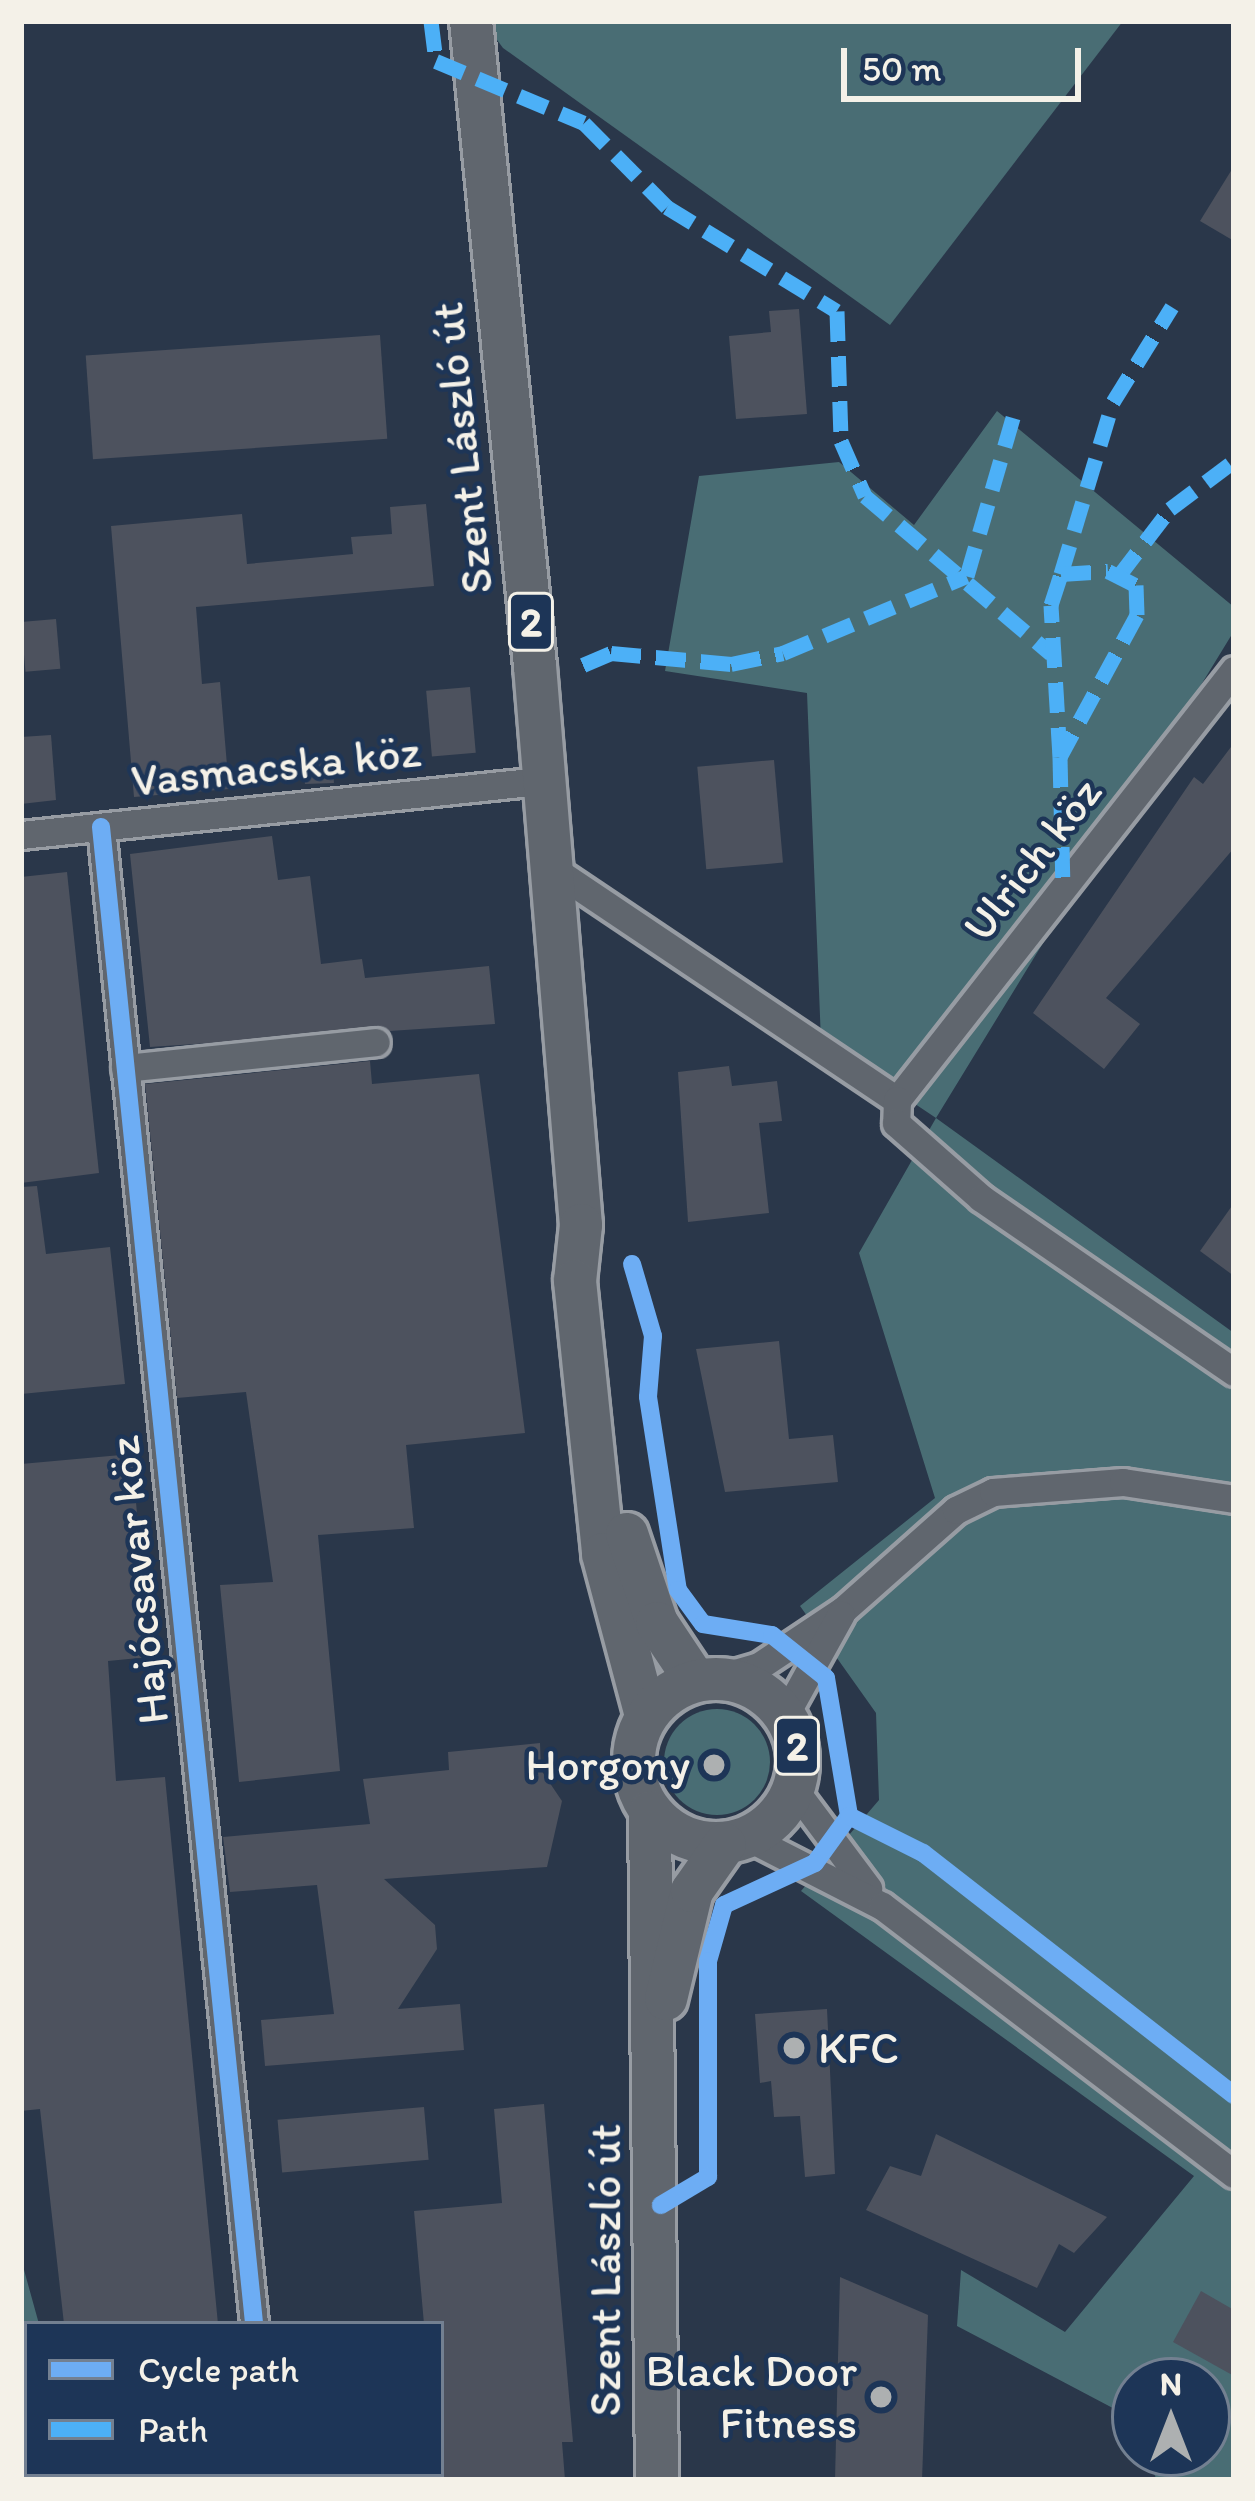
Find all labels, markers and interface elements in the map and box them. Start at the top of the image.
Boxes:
scale bar [847,24,1087,98]
text: 50 m [862,47,941,90]
street label: Szent László út [420,299,504,597]
road number: 2 [507,586,555,658]
street label: Vasmacska köz [129,724,423,808]
street label: Ulrich köz [951,766,1113,952]
street label: Hajócsavar köz [96,1433,180,1727]
road number: 2 [773,1710,821,1782]
place label: Horgony [526,1738,690,1792]
marker: Horgony [701,1752,727,1778]
place label: KFC [818,2021,899,2075]
marker: KFC [781,2035,807,2061]
street label: Szent László út [578,2123,632,2417]
legend [24,2321,444,2477]
place label: Black Door Fitness [644,2344,857,2450]
text: Cycle path [138,2348,299,2391]
north arrow [1111,2357,1231,2477]
text: N [1160,2364,1182,2403]
marker: Black Door Fitness [868,2384,894,2410]
text: Path [138,2408,208,2451]

